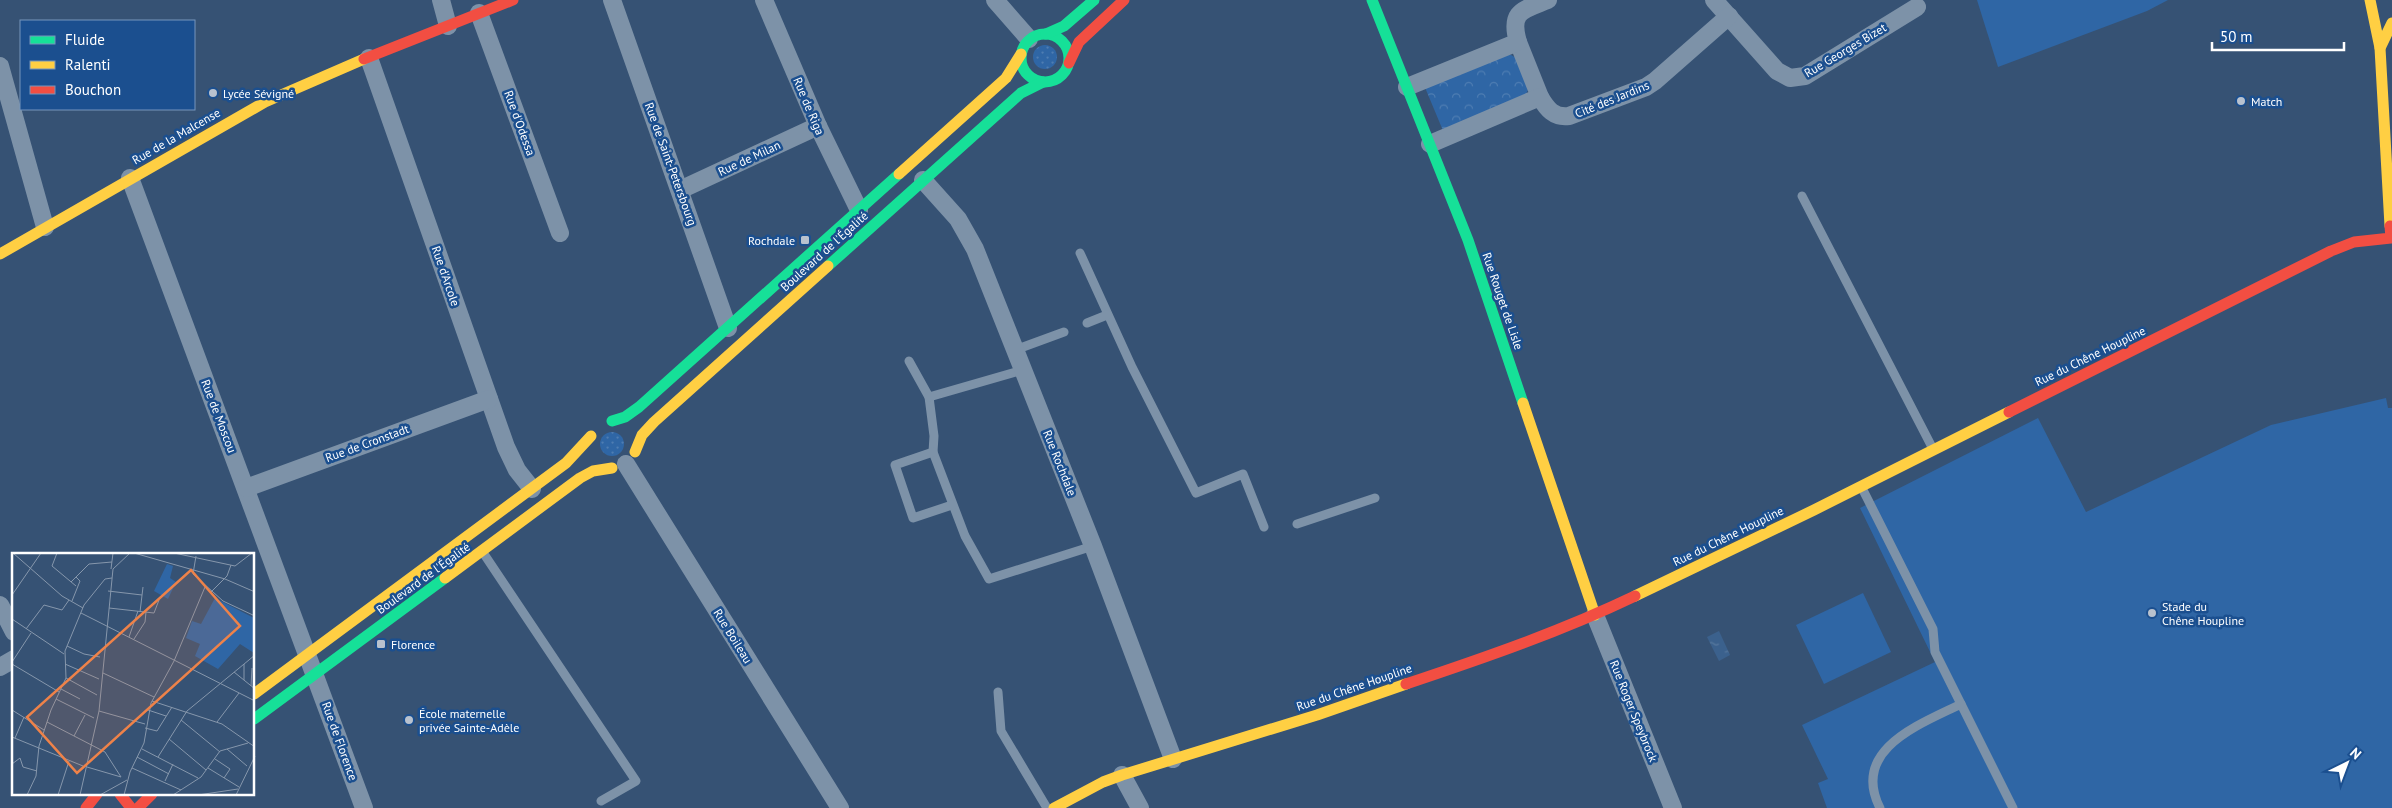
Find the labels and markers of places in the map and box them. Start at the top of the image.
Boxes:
place label: Lycée Sévigné [223,86,294,101]
marker: Lycée Sévigné [207,87,219,99]
place label: Match [2251,94,2282,109]
marker: Match [2235,95,2247,107]
place label: Rochdale [748,233,795,248]
marker: Rochdale [799,234,811,246]
place label: Stade du Chêne Houpline [2162,599,2244,628]
marker: Stade du Chêne Houpline [2146,607,2158,619]
place label: Florence [391,637,435,652]
marker: Florence [375,638,387,650]
place label: École maternelle privée Sainte-Adèle [419,706,519,735]
marker: École maternelle privée Sainte-Adèle [403,714,415,726]

